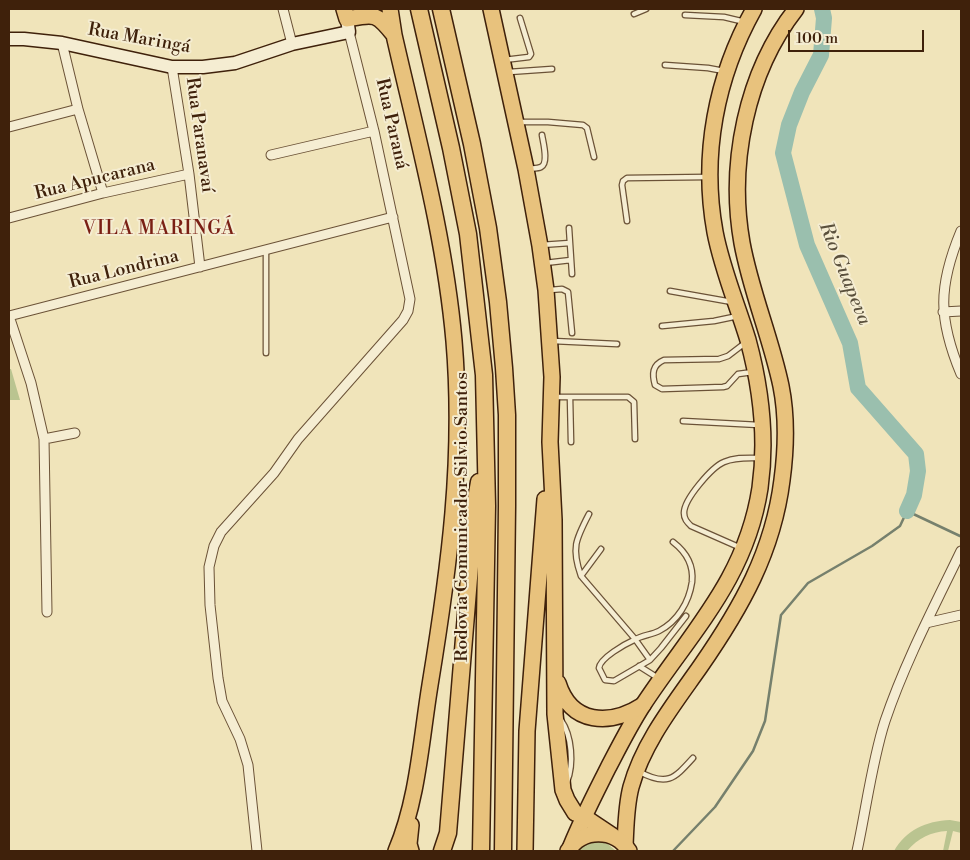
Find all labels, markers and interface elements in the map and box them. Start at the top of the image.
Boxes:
street label: Rua Maringá [86,19,192,59]
scale bar [790,20,926,52]
text: 100 m [796,29,838,48]
street label: Rua Paranavaí [180,76,218,194]
street label: Rua Paraná [370,76,412,172]
street label: Rua Apucarana [33,155,157,205]
district label: VILA MARINGÁ [81,218,237,240]
water label: Rio Guapeva [813,219,875,329]
street label: Rua Londrina [67,246,181,294]
street label: Rodovia Comunicador Silvio Santos [452,372,474,662]

